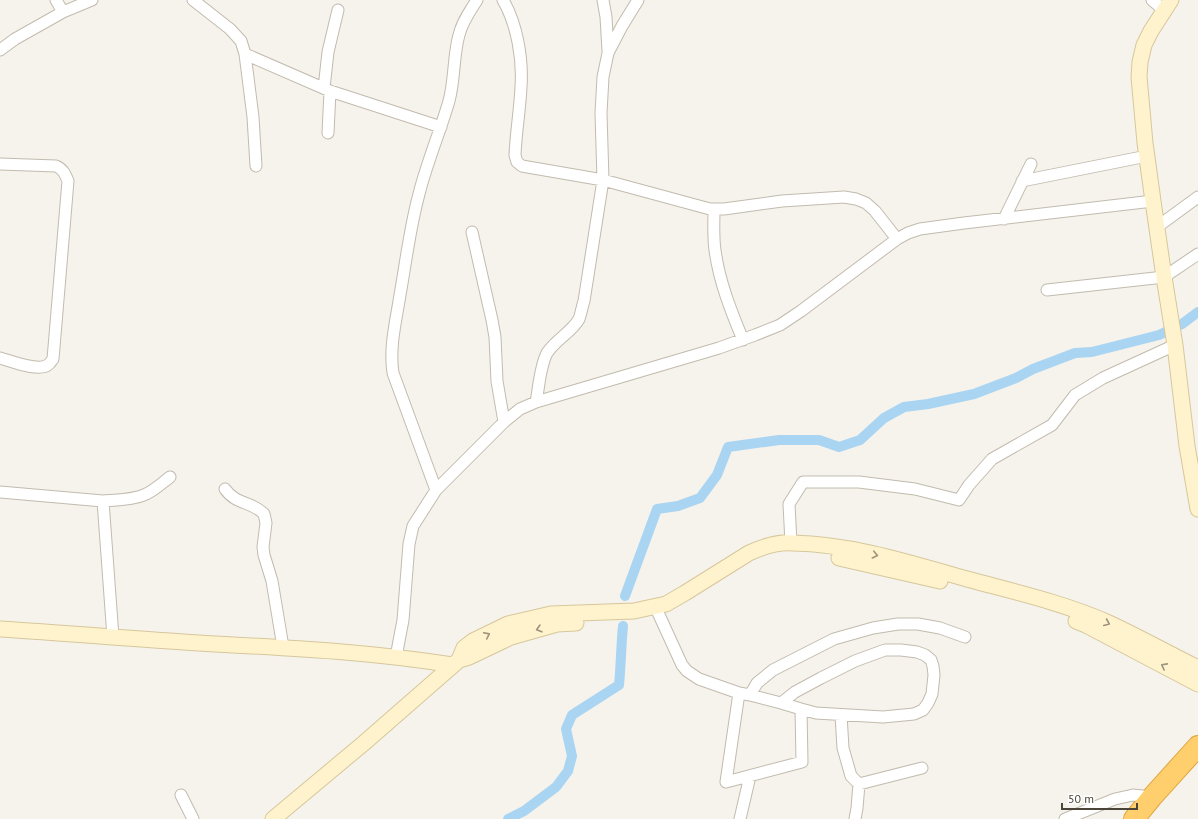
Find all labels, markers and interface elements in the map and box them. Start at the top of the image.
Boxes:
one-way arrow [872,550,879,558]
one-way arrow [1103,618,1111,626]
one-way arrow [536,624,543,633]
one-way arrow [482,632,490,640]
one-way arrow [1160,663,1168,671]
scale bar [1062,785,1137,811]
text: 50 m [1068,791,1094,806]

